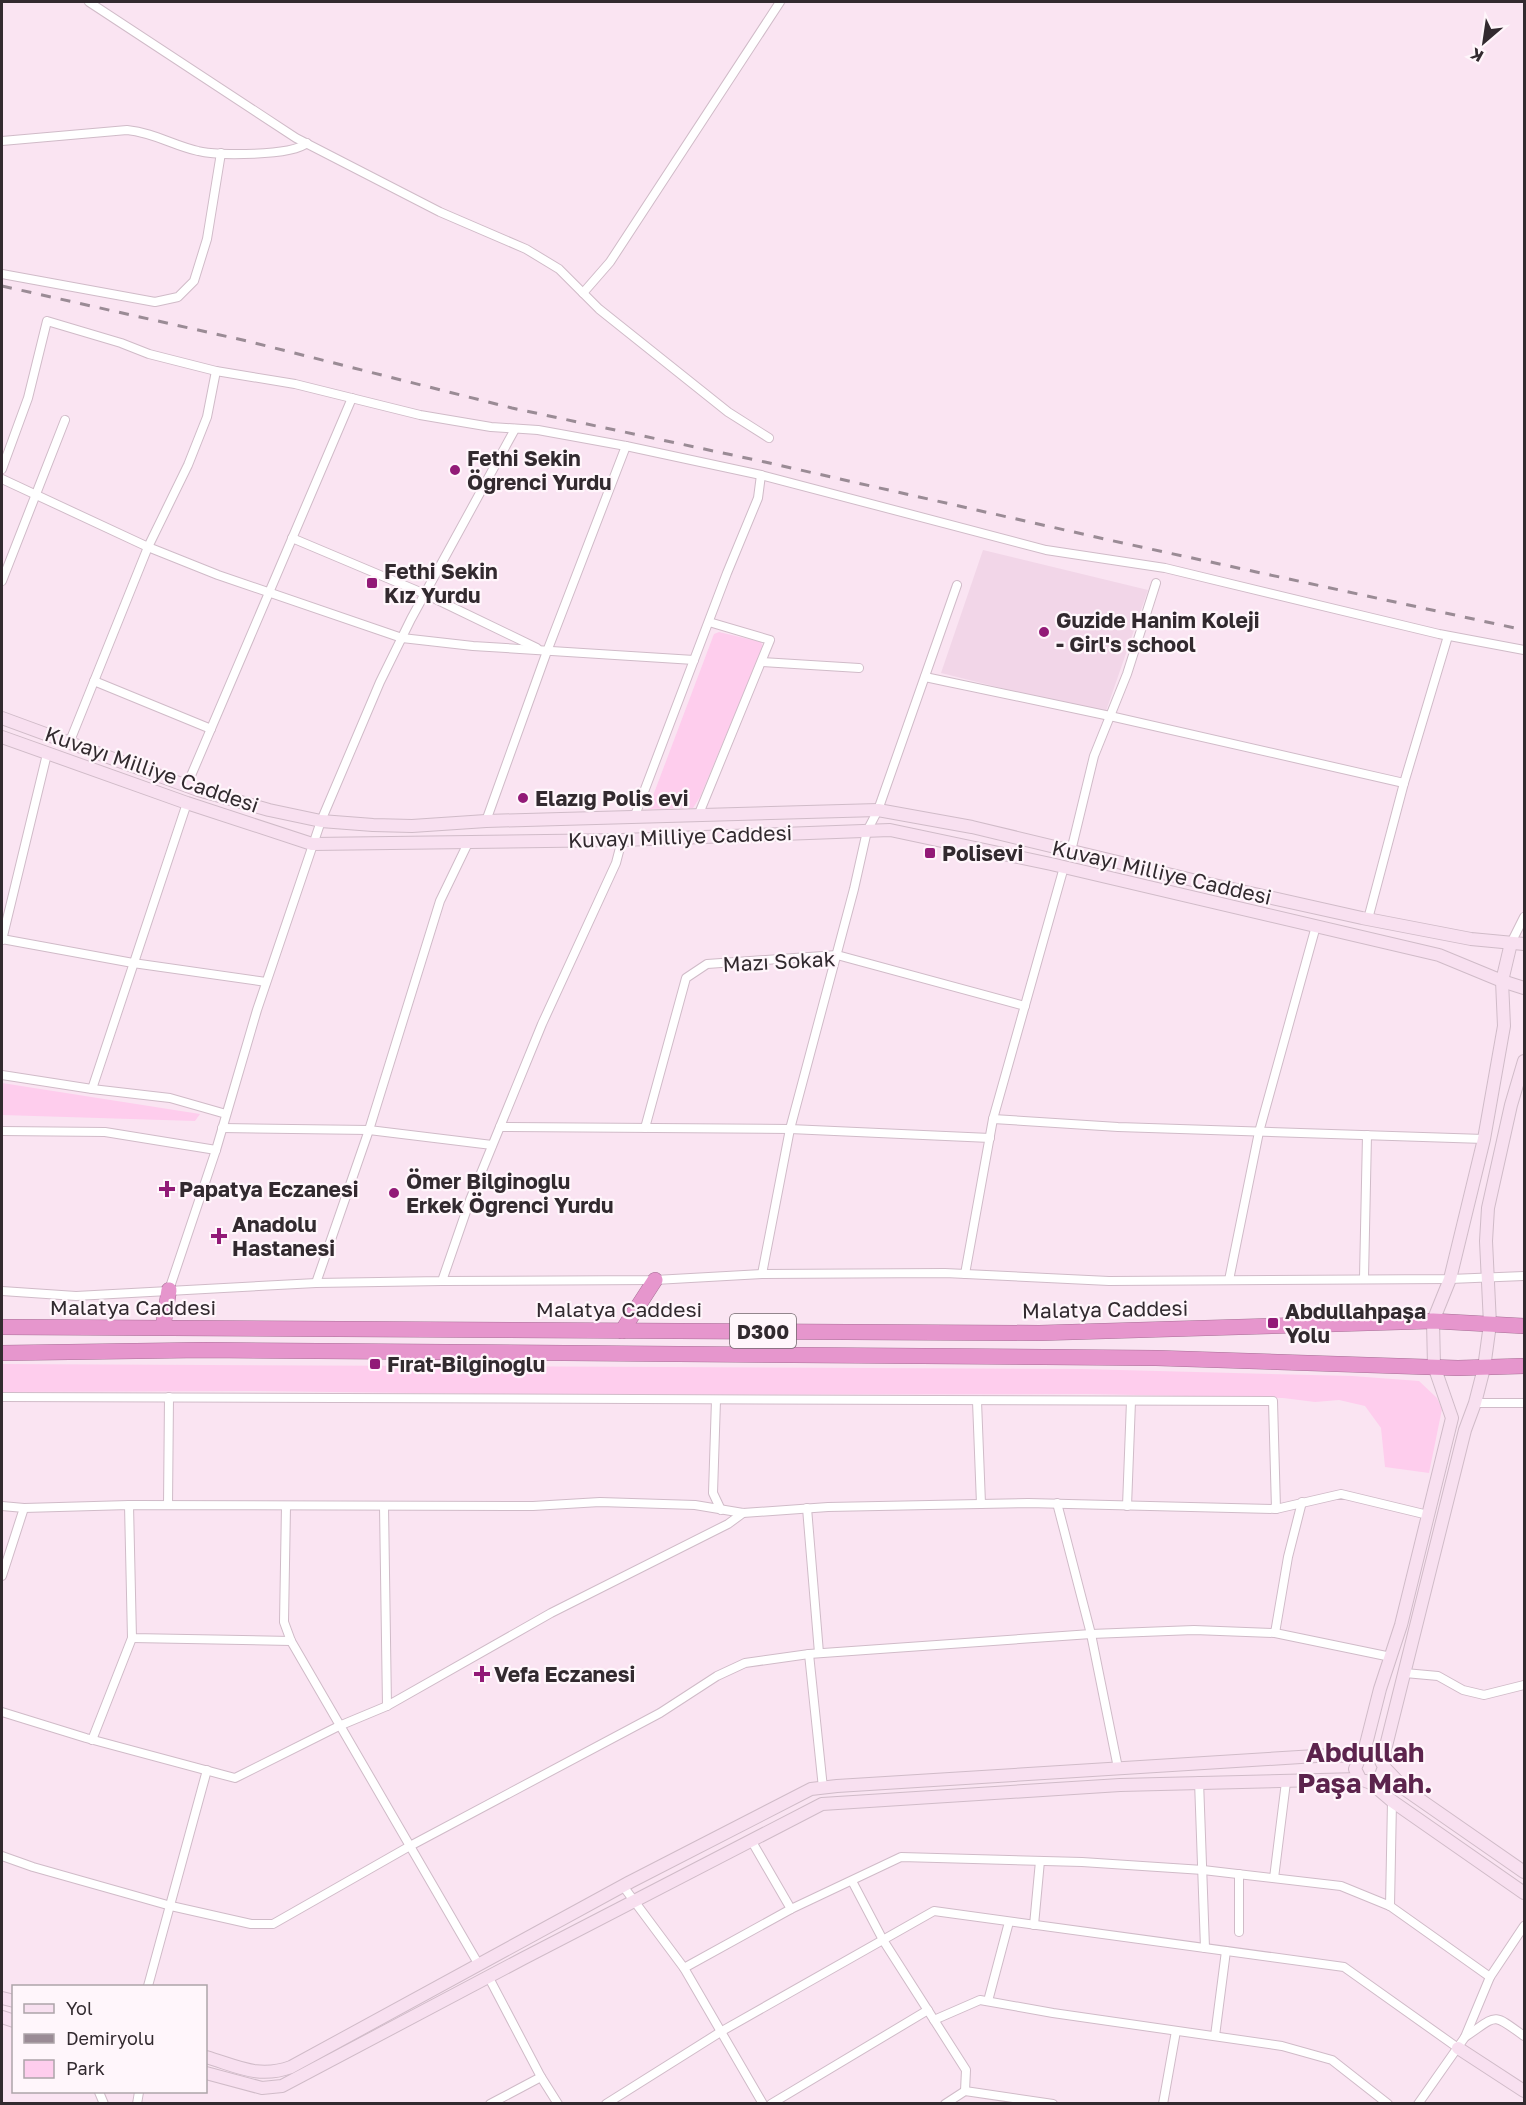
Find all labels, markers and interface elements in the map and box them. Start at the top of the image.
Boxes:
north arrow [1454,12,1514,72]
text: K [1466,43,1487,67]
place label: Fethi Sekin Öğrenci Yurdu [467,445,612,495]
marker: Fethi Sekin Öğrenci Yurdu [448,463,462,477]
place label: Fethi Sekin Kız Yurdu [384,558,498,608]
marker: Fethi Sekin Kız Yurdu [365,576,379,590]
place label: Guzide Hanim Koleji - Girl's school [1056,607,1259,657]
marker: Guzide Hanim Koleji - Girl's school [1037,625,1051,639]
street label: Kuvayı Milliye Caddesi [42,720,262,818]
place label: Elazığ Polis evi [535,785,689,811]
marker: Elazığ Polis evi [516,791,530,805]
street label: Kuvayı Milliye Caddesi [567,819,793,853]
street label: Kuvayı Milliye Caddesi [1050,834,1274,910]
place label: Polisevi [942,840,1023,866]
marker: Polisevi [923,846,937,860]
street label: Mazı Sokak [722,945,836,977]
place label: Ömer Bilginoğlu Erkek Öğrenci Yurdu [406,1168,613,1218]
place label: Papatya Eczanesi [179,1176,359,1202]
marker: Papatya Eczanesi [160,1182,174,1196]
marker: Ömer Bilginoğlu Erkek Öğrenci Yurdu [387,1186,401,1200]
place label: Anadolu Hastanesi [232,1211,335,1261]
marker: Anadolu Hastanesi [210,1227,228,1245]
street label: Malatya Caddesi [50,1294,216,1320]
street label: Malatya Caddesi [1022,1295,1188,1323]
street label: Malatya Caddesi [536,1296,702,1322]
place label: Abdullahpaşa Yolu [1285,1298,1426,1348]
road number: D300 [730,1314,796,1348]
marker: Abdullahpaşa Yolu [1266,1316,1280,1330]
place label: Fırat-Bilginoğlu [387,1351,545,1377]
marker: Fırat-Bilginoğlu [368,1357,382,1371]
place label: Vefa Eczanesi [494,1661,635,1687]
marker: Vefa Eczanesi [475,1667,489,1681]
district label: Abdullah Paşa Mah. [1297,1736,1433,1799]
legend [12,1985,207,2093]
text: Yol [66,1997,93,2019]
text: Demiryolu [66,2027,155,2049]
text: Park [66,2057,105,2079]

